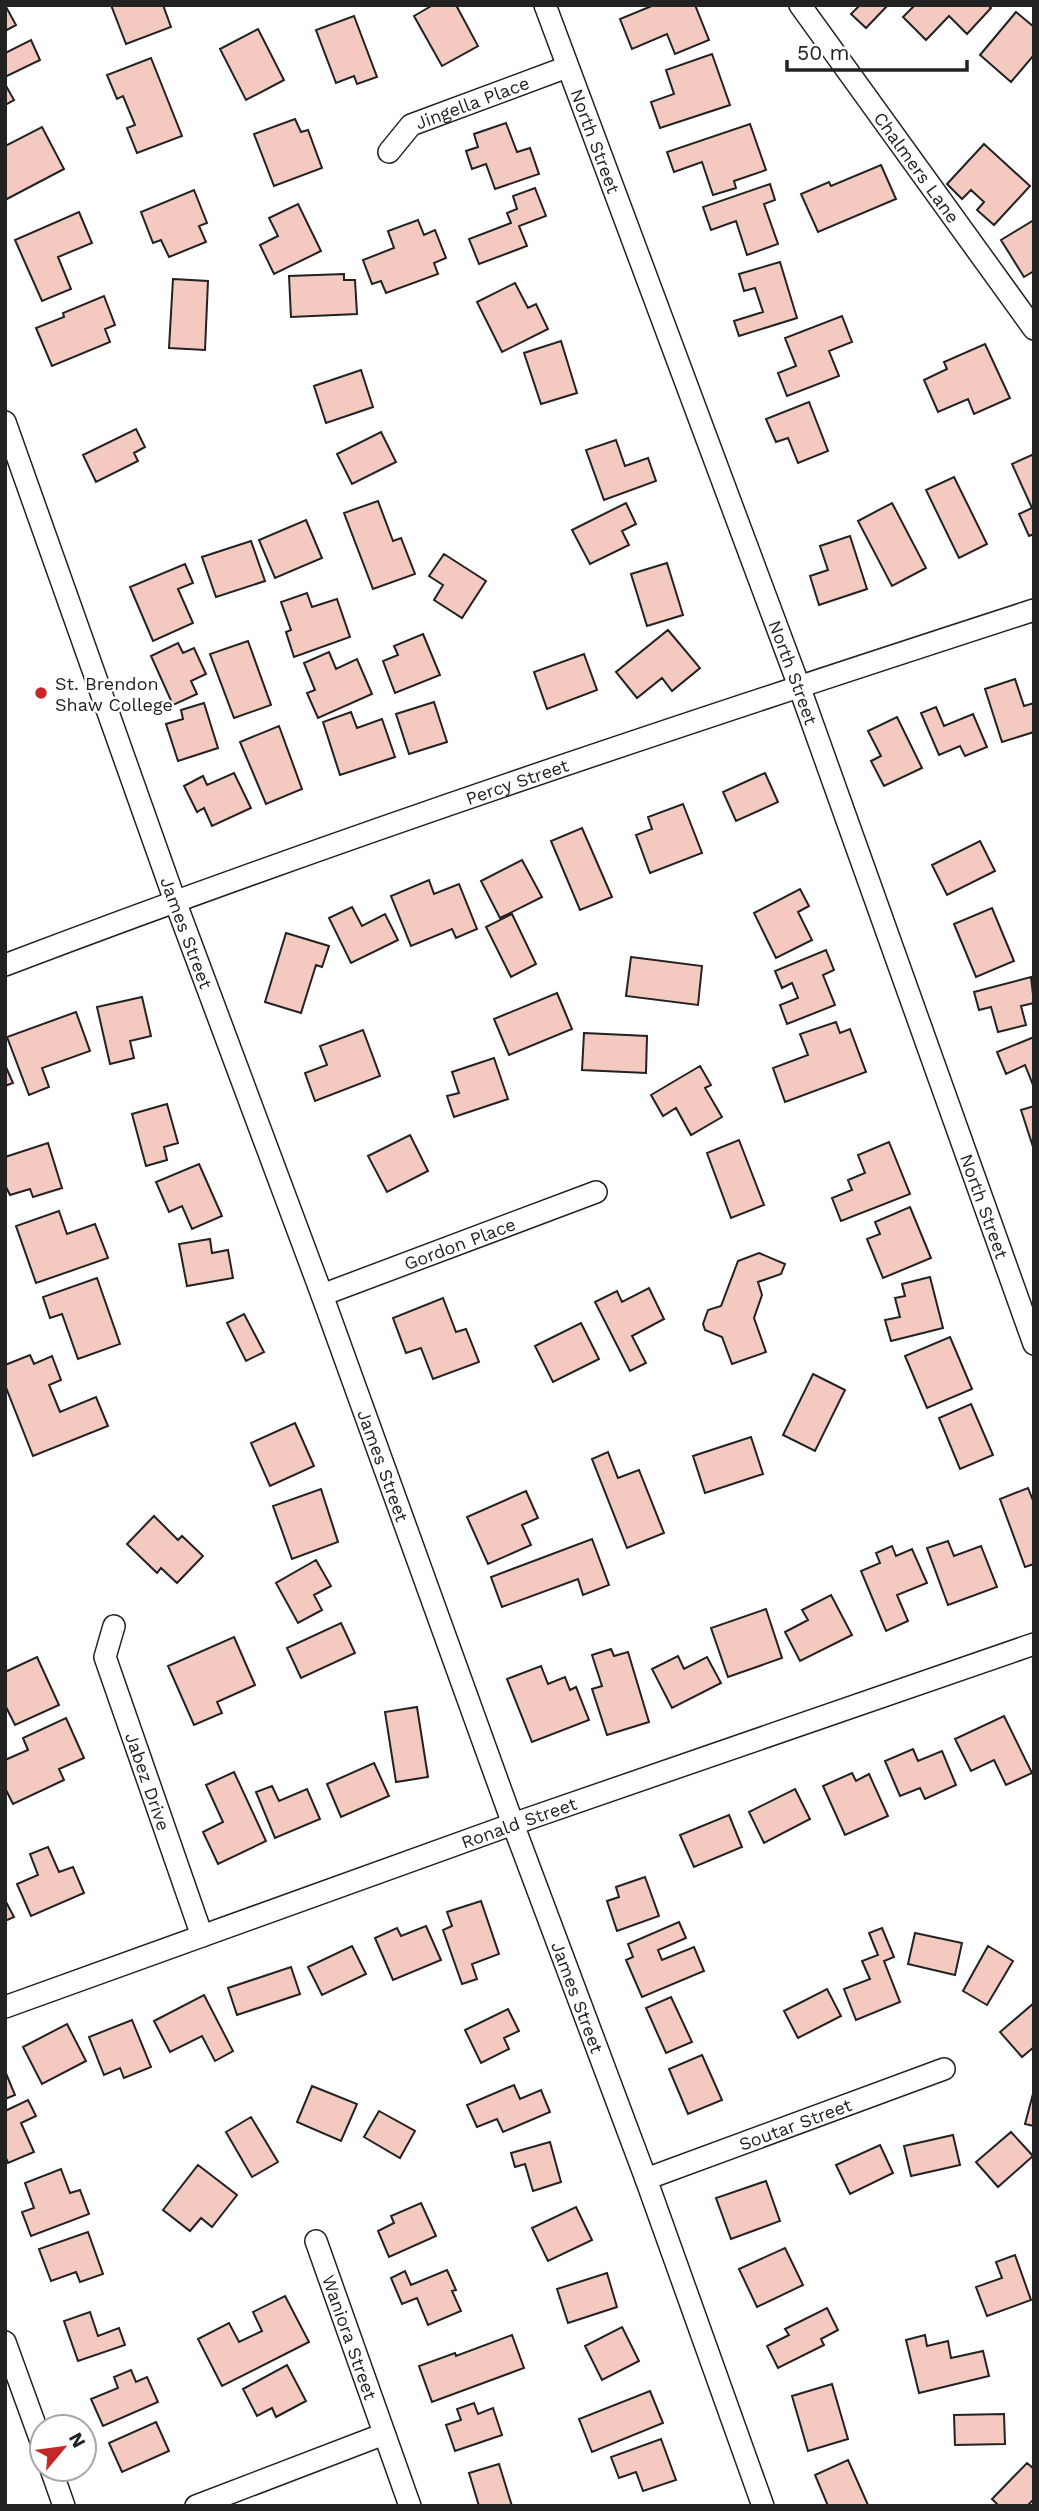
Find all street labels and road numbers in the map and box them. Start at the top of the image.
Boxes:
street label: Jingella Place [412,72,532,133]
street label: North Street [567,86,625,196]
street label: Chalmers Lane [870,108,964,227]
street label: North Street [765,617,823,728]
street label: Percy Street [463,754,572,809]
street label: James Street [157,874,217,992]
street label: North Street [956,1151,1013,1262]
street label: Gordon Place [401,1213,518,1274]
street label: James Street [354,1407,414,1525]
street label: Jabez Drive [122,1730,175,1833]
street label: Ronald Street [458,1792,580,1852]
street label: James Street [547,1938,608,2056]
street label: Soutar Street [736,2093,855,2154]
street label: Waniora Street [318,2272,382,2403]

